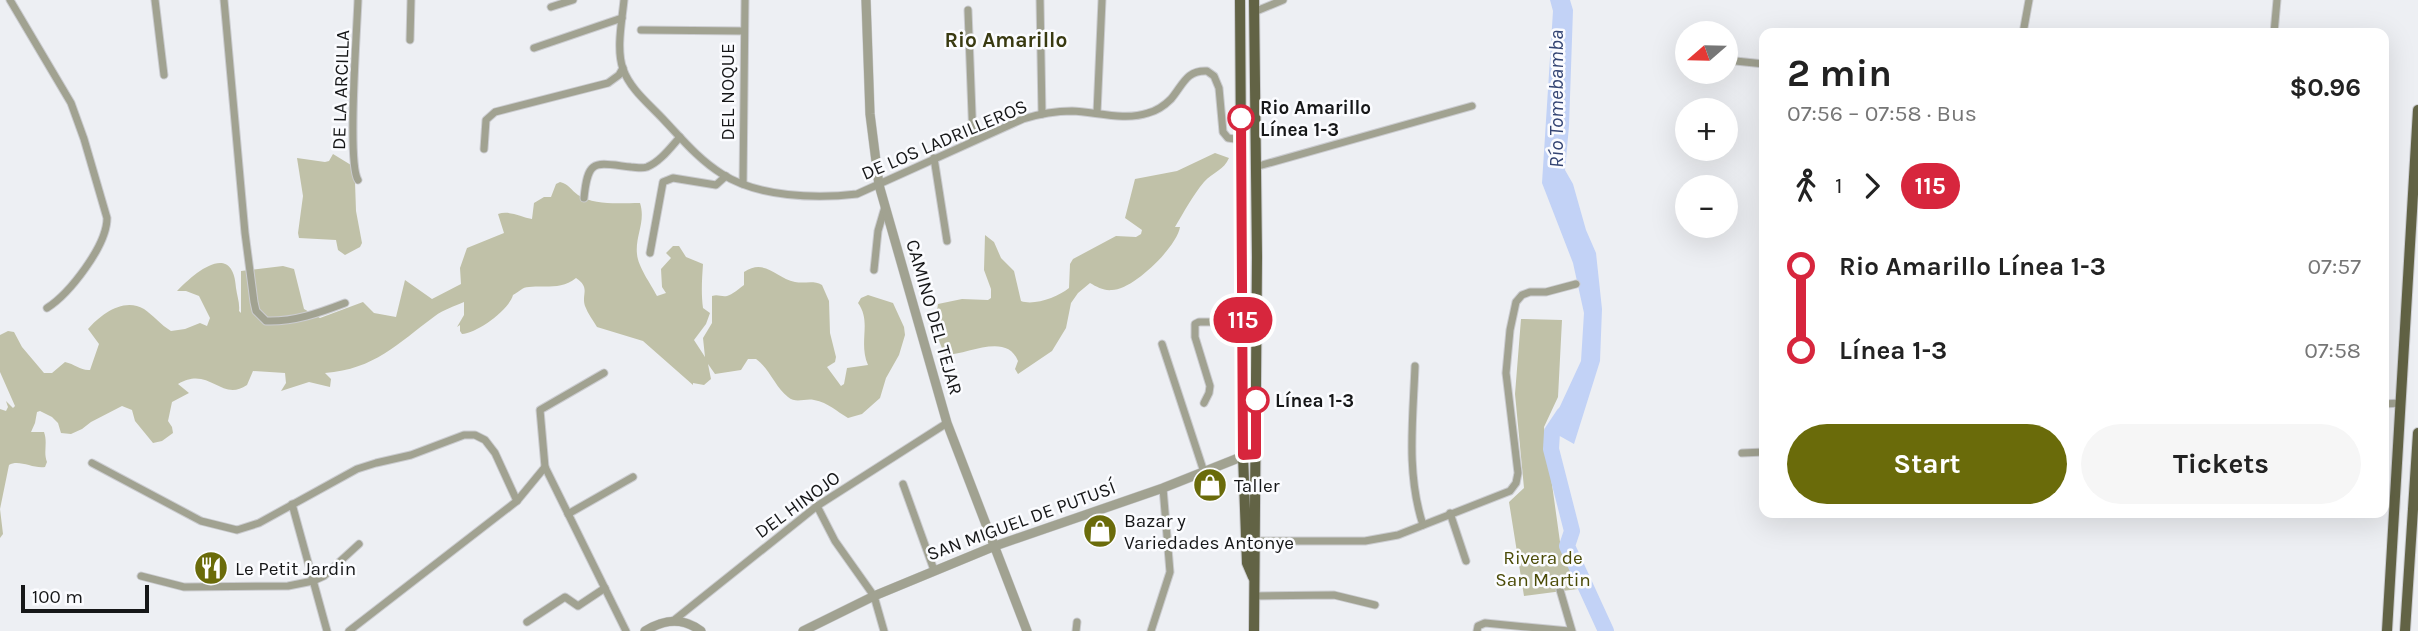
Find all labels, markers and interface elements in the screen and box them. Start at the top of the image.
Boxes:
north arrow [1675,21,1738,84]
map controls [1675,21,1738,238]
district label: Rio Amarillo [945,28,1067,52]
street label: DE LA ARCILLA [328,29,354,151]
water label: Río Tomebamba [1544,30,1568,168]
street label: DEL NOQUE [717,43,739,141]
text: 2 min [1787,51,1892,96]
text: $0.96 [2289,72,2361,103]
street label: DE LOS LADRILLEROS [858,95,1031,185]
place label: Rio Amarillo Línea 1-3 [1260,97,1371,141]
button: + [1675,98,1738,161]
text: 07:56 – 07:58 · Bus [1787,100,1977,127]
marker: Rio Amarillo Línea 1-3 [1228,105,1254,131]
icon: walk [1787,167,1825,205]
icon: forward [1853,167,1891,205]
text: 1 [1835,172,1843,199]
text: 115 [1915,172,1946,200]
button: − [1675,175,1738,238]
street label: CAMINO DEL TEJAR [901,237,967,398]
text: Rio Amarillo Línea 1-3 [1839,251,2106,282]
text: 07:57 [2307,253,2361,280]
line badge: 115 [1203,297,1283,343]
text: 115 [1227,306,1259,334]
text: Línea 1-3 [1839,335,1947,366]
text: 07:58 [2304,337,2361,364]
marker: Línea 1-3 [1243,387,1269,413]
place label: Línea 1-3 [1275,390,1354,412]
button: Start [1787,424,2067,504]
button: Tickets [2081,424,2361,504]
shop icon: Taller [1191,466,1229,504]
street label: DEL HINOJO [751,467,844,543]
street label: SAN MIGUEL DE PUTUSÍ [924,475,1119,565]
place label: Taller [1234,475,1280,497]
place label: Bazar y Variedades Antonye [1124,510,1294,554]
shop icon: Bazar y Variedades Antonye [1081,512,1119,550]
park label: Rivera de San Martin [1495,547,1591,591]
restaurant icon: Le Petit Jardin [192,549,230,587]
place label: Le Petit Jardin [235,558,356,580]
scale bar [21,582,149,614]
text: 100 m [32,586,83,608]

